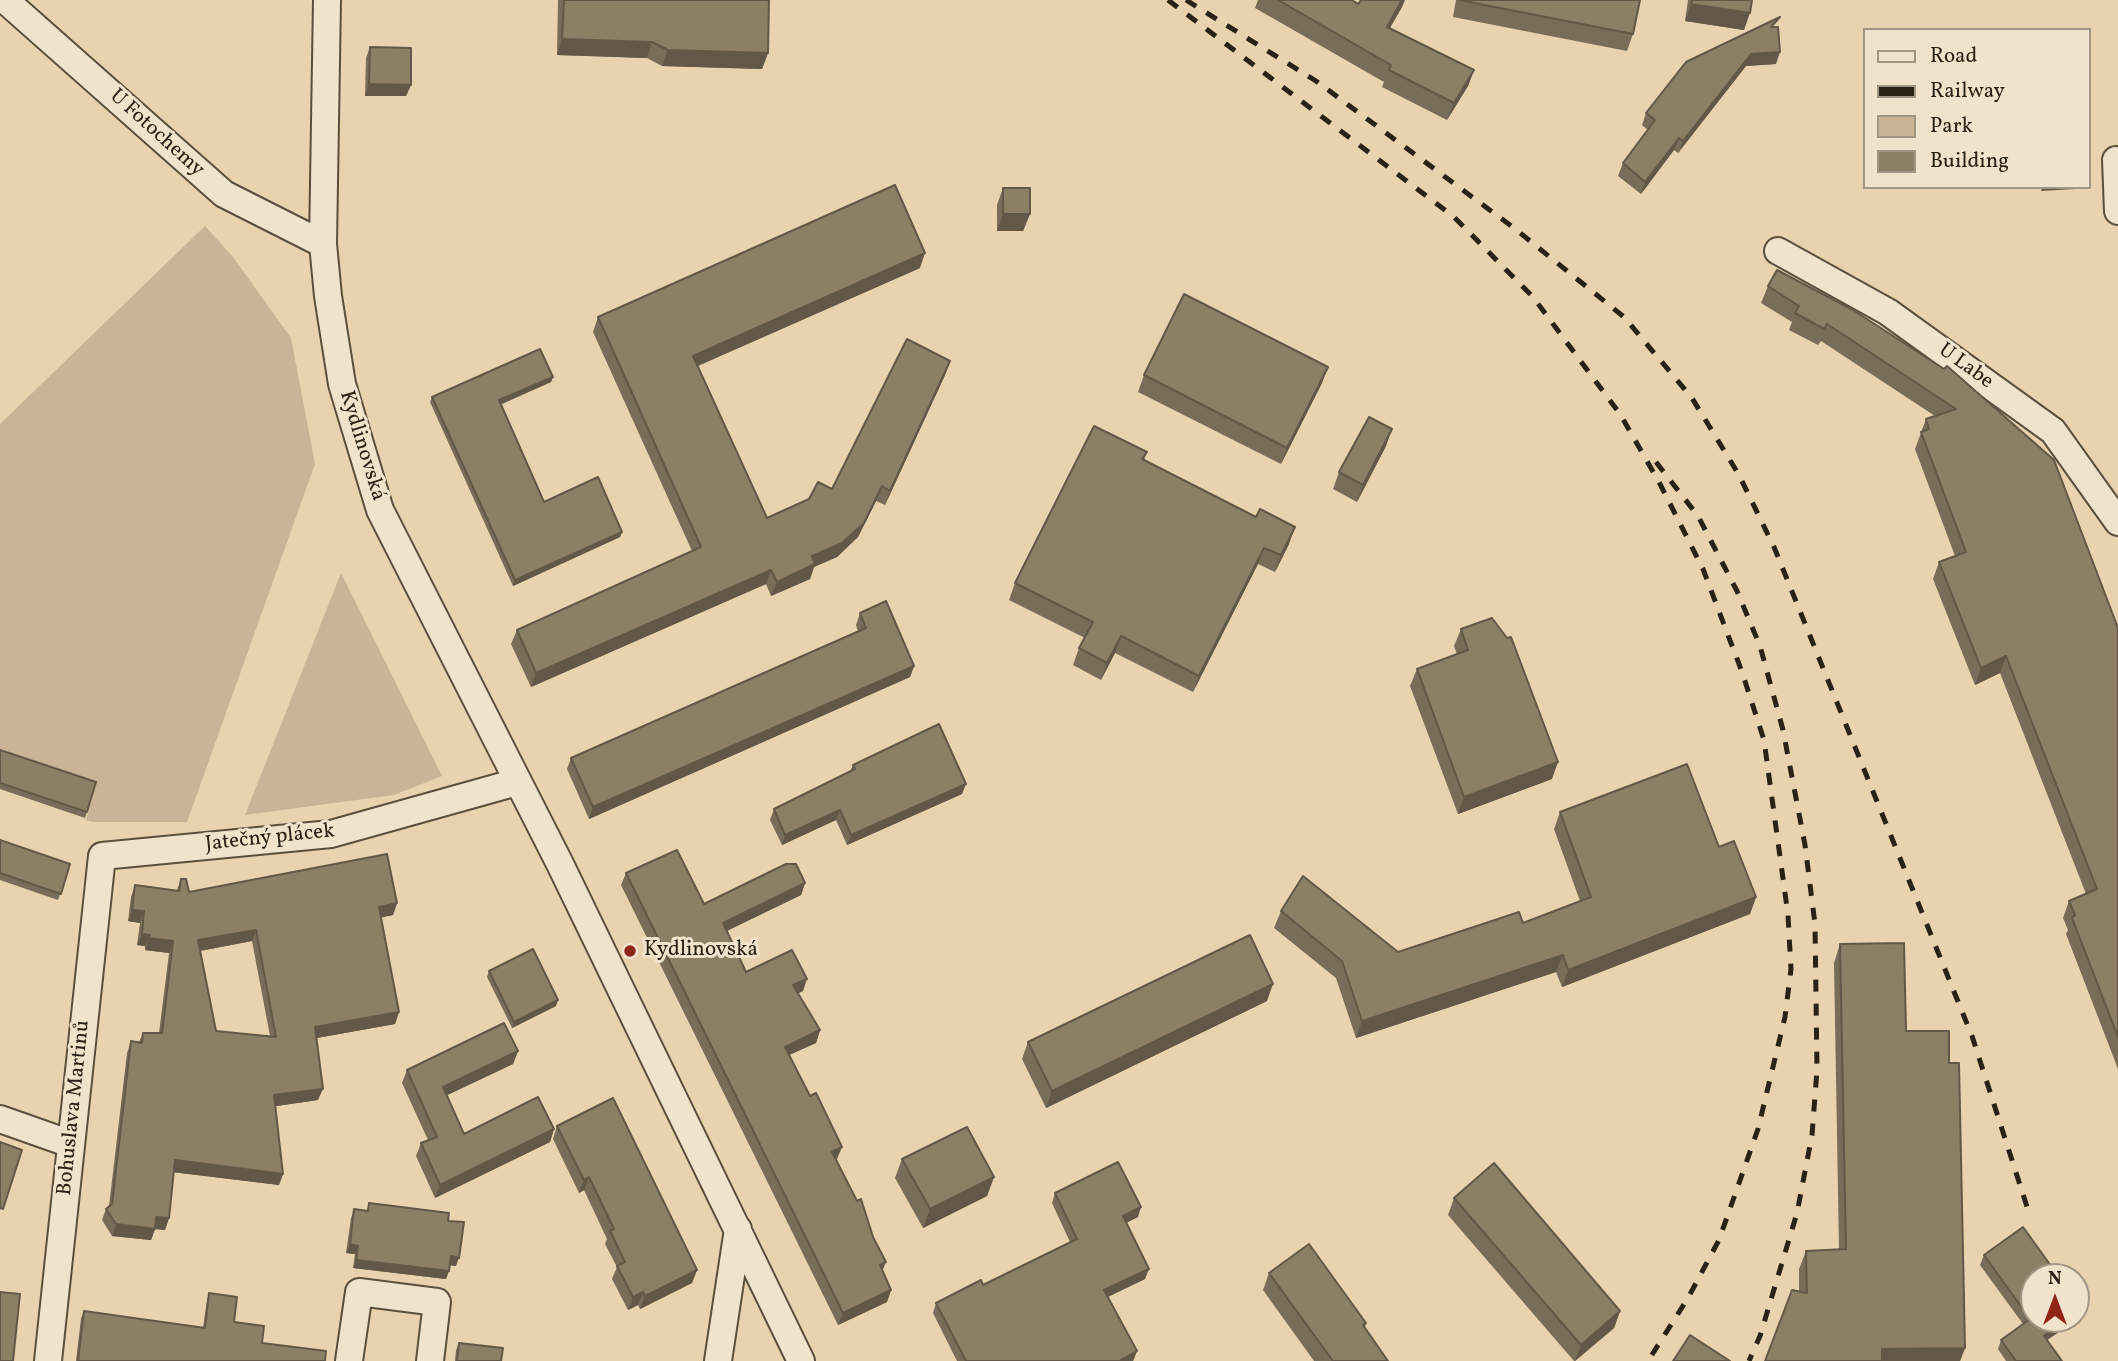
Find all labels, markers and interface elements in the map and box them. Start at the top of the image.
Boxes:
legend [1862,28,2090,189]
text: Road [1930,42,1977,71]
text: Railway [1930,77,2005,106]
street label: U Fotochemy [103,85,209,183]
text: Park [1930,112,1973,141]
text: Building [1930,147,2009,176]
street label: U Labe [1933,339,1997,395]
street label: Kydlinovská [332,388,390,504]
street label: Jatečný plácek [204,820,336,858]
place label: Kydlinovská [644,938,758,964]
marker: Kydlinovská [622,943,638,959]
street label: Bohuslava Martinů [53,1019,97,1197]
north arrow [2020,1263,2090,1333]
text: N [2048,1266,2062,1292]

